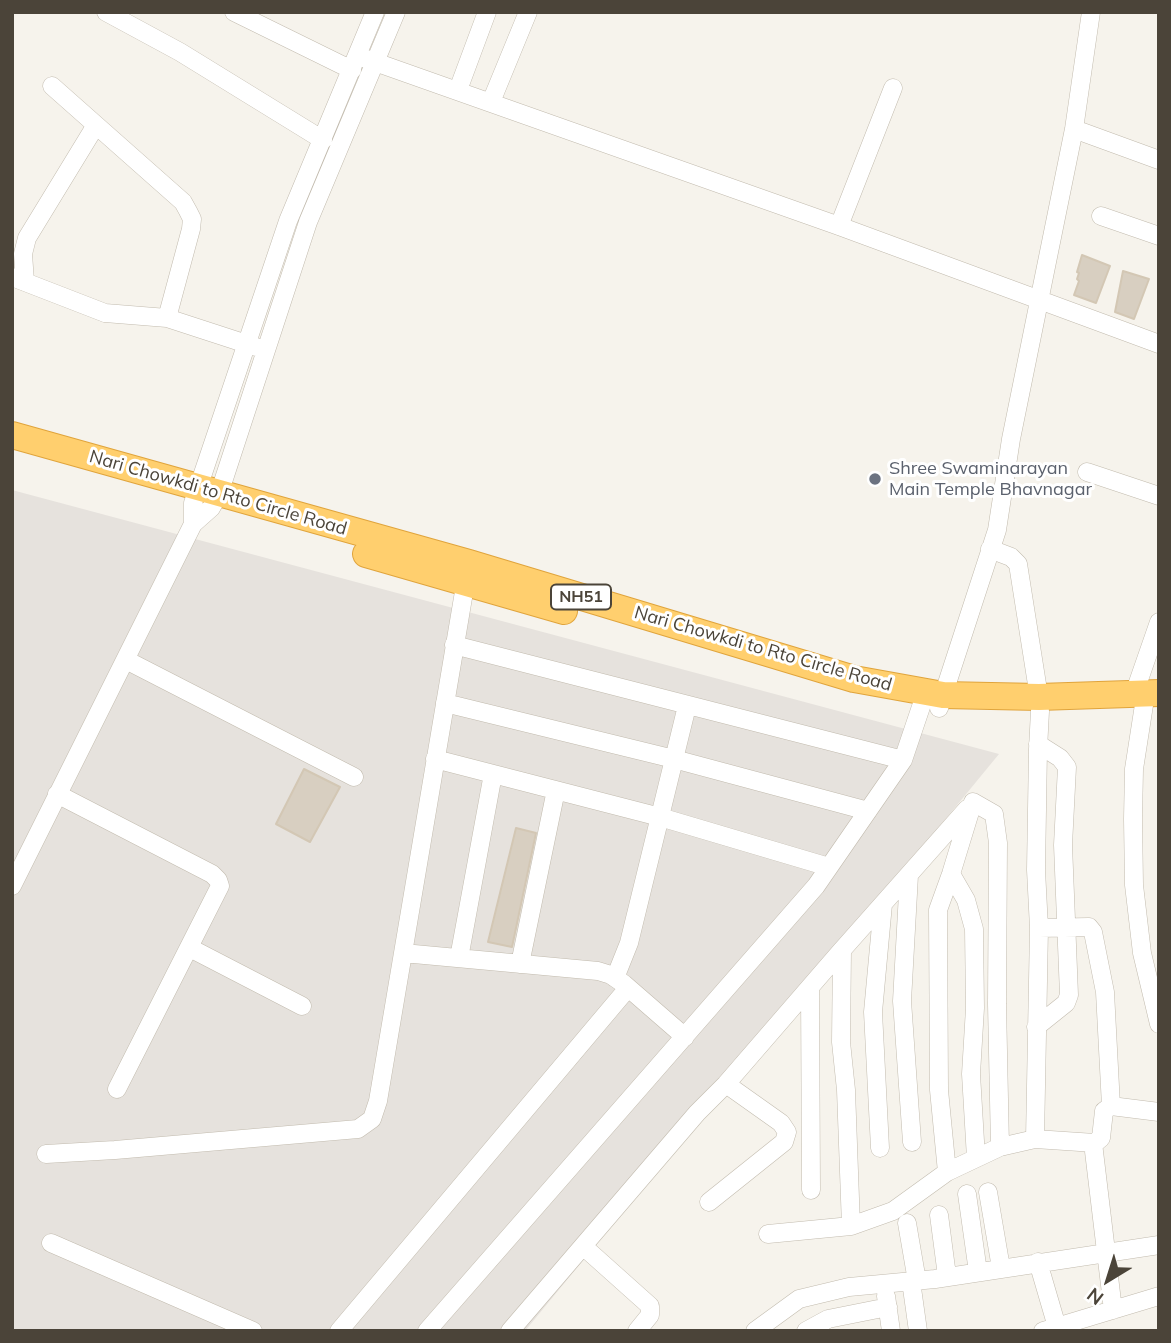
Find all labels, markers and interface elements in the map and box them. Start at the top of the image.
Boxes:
street label: Nari Chowkdi to Rto Circle Road [87,446,349,540]
place label: Shree Swaminarayan Main Temple Bhavnagar [889,458,1092,500]
marker: Shree Swaminarayan Main Temple Bhavnagar [867,471,883,487]
road number: NH51 [551,584,611,610]
street label: Nari Chowkdi to Rto Circle Road [632,602,894,696]
north arrow [1073,1245,1143,1315]
text: N [1082,1283,1108,1310]

